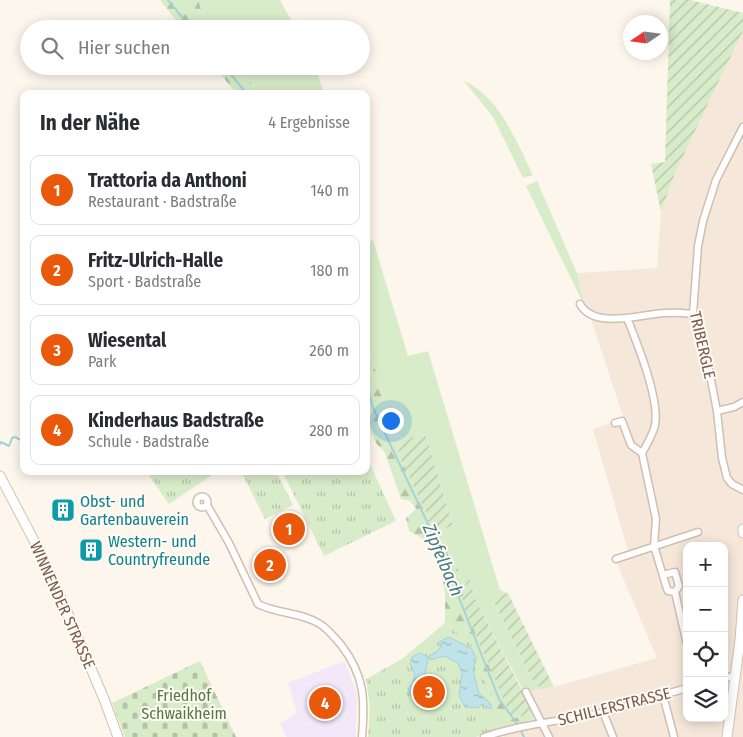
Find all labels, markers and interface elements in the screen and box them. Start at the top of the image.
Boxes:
north arrow [623,15,668,60]
search box [20,20,370,75]
icon: search [38,34,66,62]
text: Hier suchen [78,36,170,59]
text: In der Nähe [40,110,140,136]
text: 4 Ergebnisse [268,113,350,132]
text: Trattoria da Anthoni [88,169,247,192]
text: 1 [54,181,60,200]
text: 140 m [311,181,349,200]
text: Restaurant · Badstraße [88,192,237,211]
text: Fritz-Ulrich-Halle [88,249,223,272]
text: 2 [53,261,61,280]
text: 180 m [310,261,349,280]
text: Sport · Badstraße [88,272,201,291]
street label: TRIBERGLE [686,309,720,381]
text: Wiesental [88,329,166,352]
text: 3 [53,341,61,360]
text: 260 m [310,341,349,360]
text: Park [88,352,116,371]
your location [378,408,404,434]
text: Kinderhaus Badstraße [88,409,264,432]
text: 4 [53,421,61,440]
text: 280 m [310,421,349,440]
text: Schule · Badstraße [88,432,209,451]
place label: Obst- und Gartenbauverein [80,492,189,529]
building icon: Obst- und Gartenbauverein [50,497,76,523]
pin: 1 [273,510,305,548]
water label: Zipfelbach [417,519,468,600]
place label: Western- und Countryfreunde [108,532,210,569]
building icon: Western- und Countryfreunde [78,537,104,563]
street label: WINNENDER STRASSE [26,539,99,672]
map controls [683,542,728,722]
button: + [683,542,728,587]
pin: 2 [254,546,286,584]
button: − [683,587,728,632]
button: locate [683,632,728,677]
pin: 3 [413,673,445,711]
button: layers [683,677,728,722]
street label: SCHILLERSTRASSE [556,683,672,730]
pin: 4 [309,684,341,722]
park label: Friedhof Schwaikheim [141,686,227,723]

